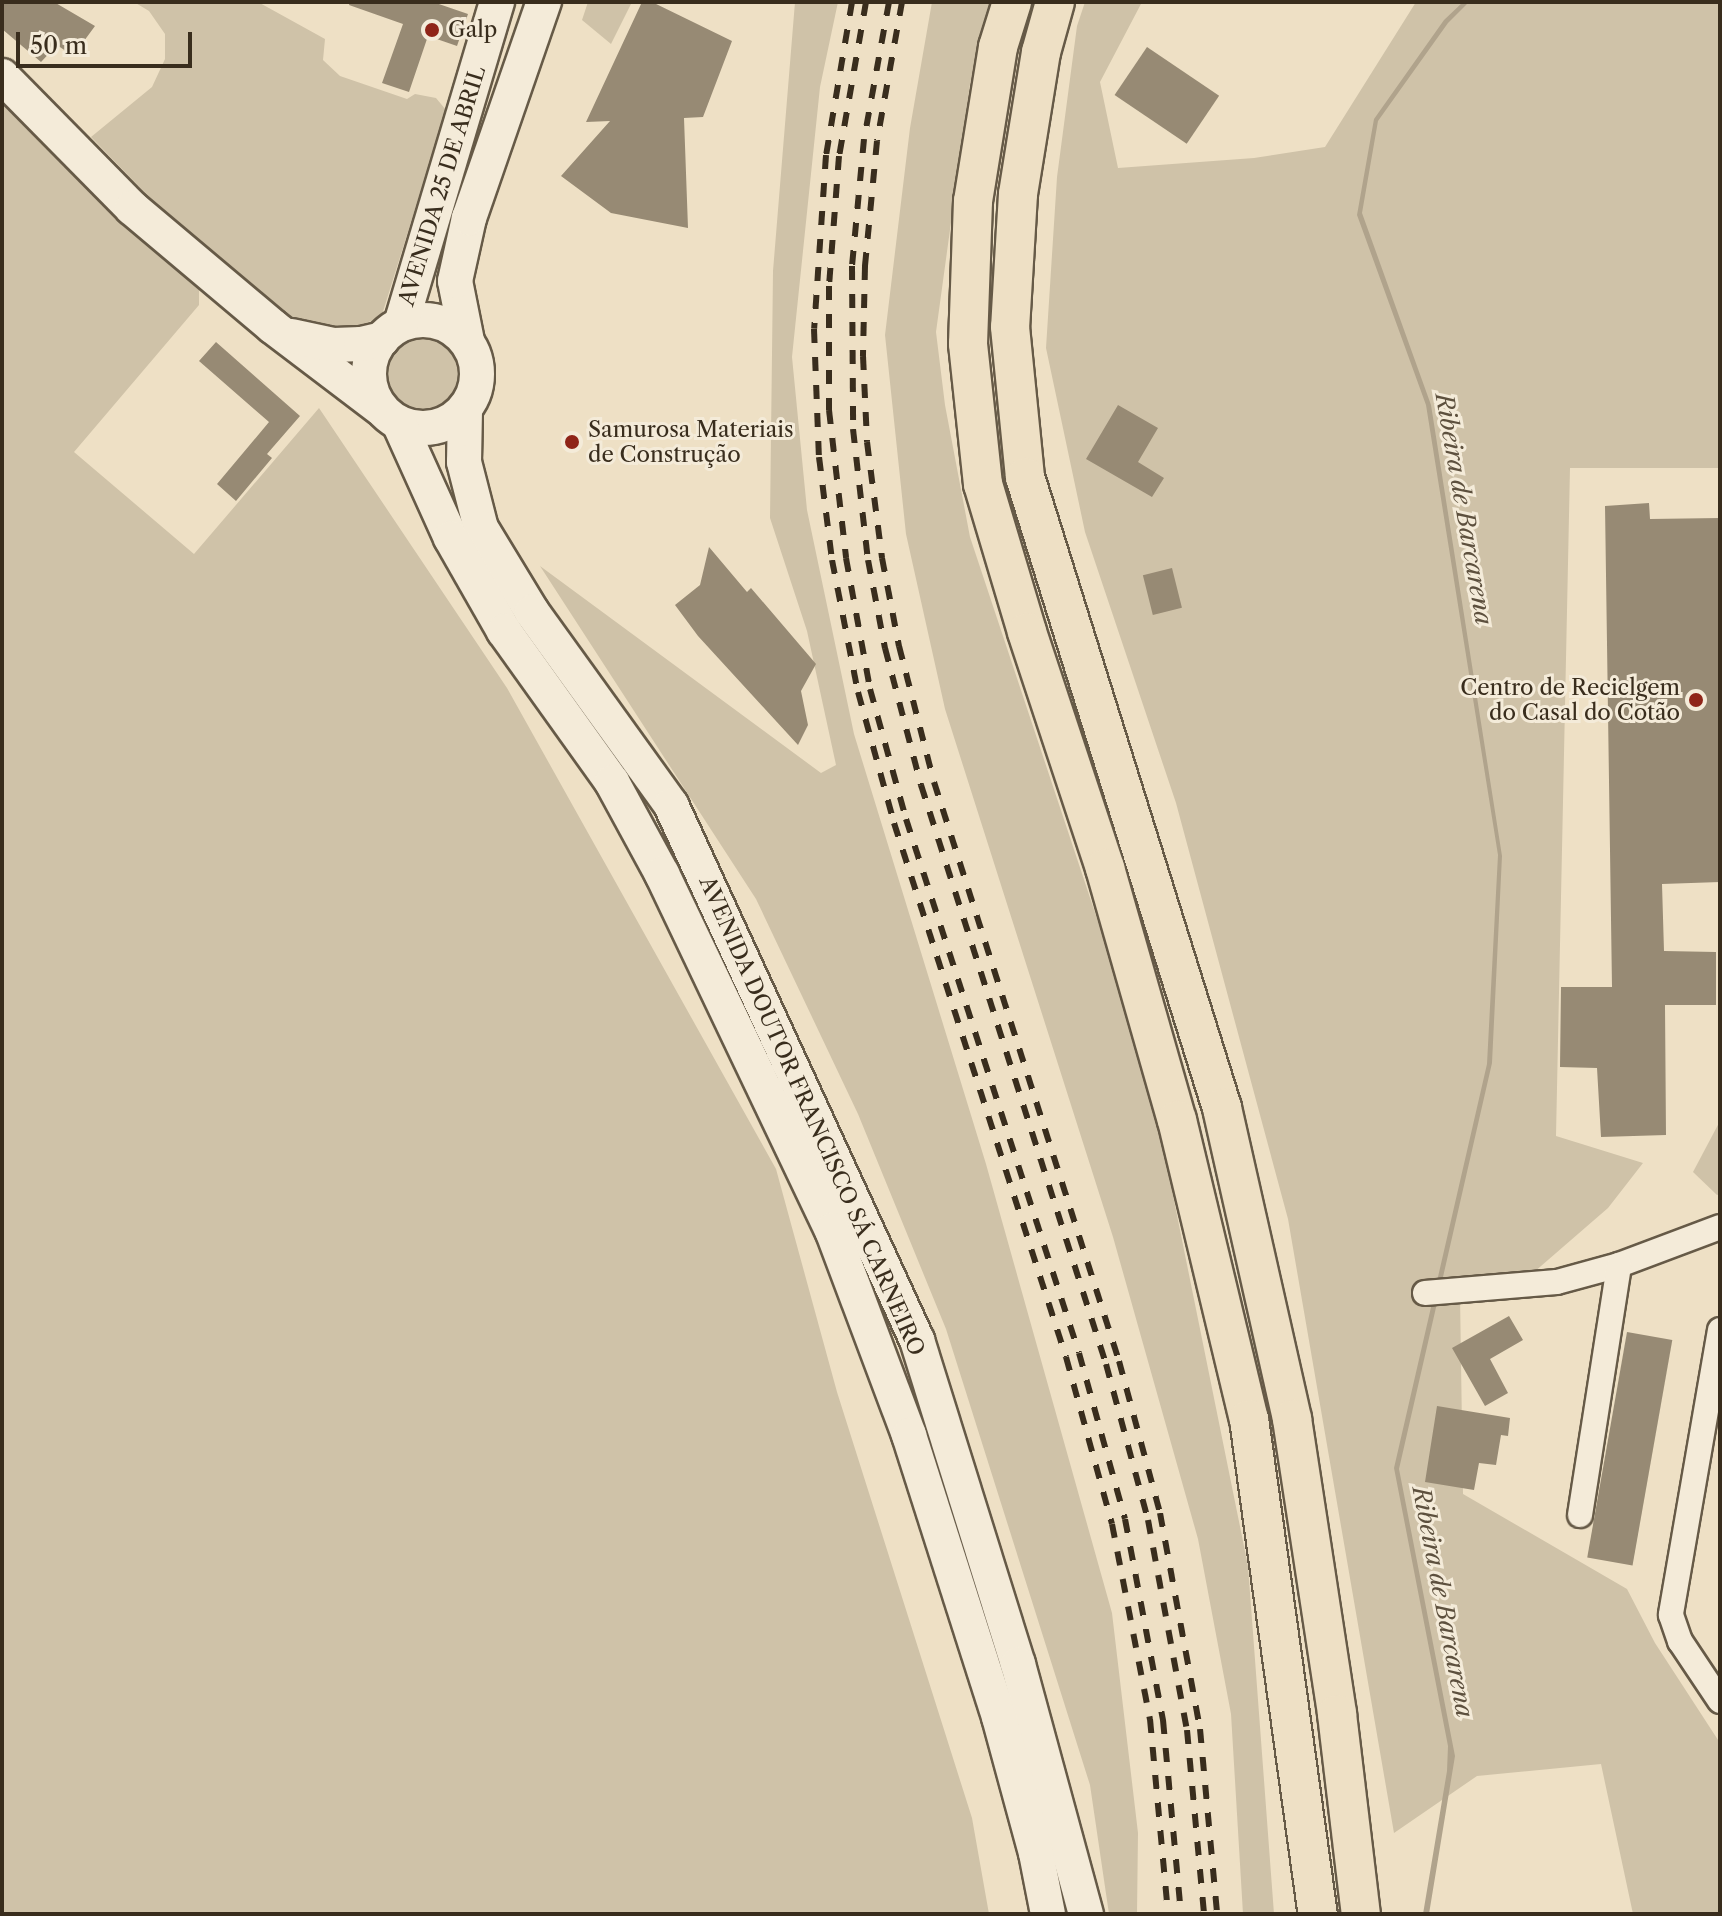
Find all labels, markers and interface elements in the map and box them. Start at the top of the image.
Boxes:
scale bar [20,16,196,66]
place label: Galp [448,17,497,43]
marker: Galp [423,21,441,39]
text: 50 m [30,31,87,60]
street label: AVENIDA 25 DE ABRIL [393,62,491,310]
water label: Ribeira de Barcarena [1429,391,1499,627]
place label: Samurosa Materiais de Construção [588,416,794,468]
marker: Samurosa Materiais de Construção [563,433,581,451]
place label: Centro de Reciclgem do Casal do Cotão [1460,674,1680,726]
marker: Centro de Reciclgem do Casal do Cotão [1687,691,1705,709]
street label: AVENIDA DOUTOR FRANCISCO SÁ CARNEIRO [693,871,931,1361]
water label: Ribeira de Barcarena [1406,1484,1480,1720]

